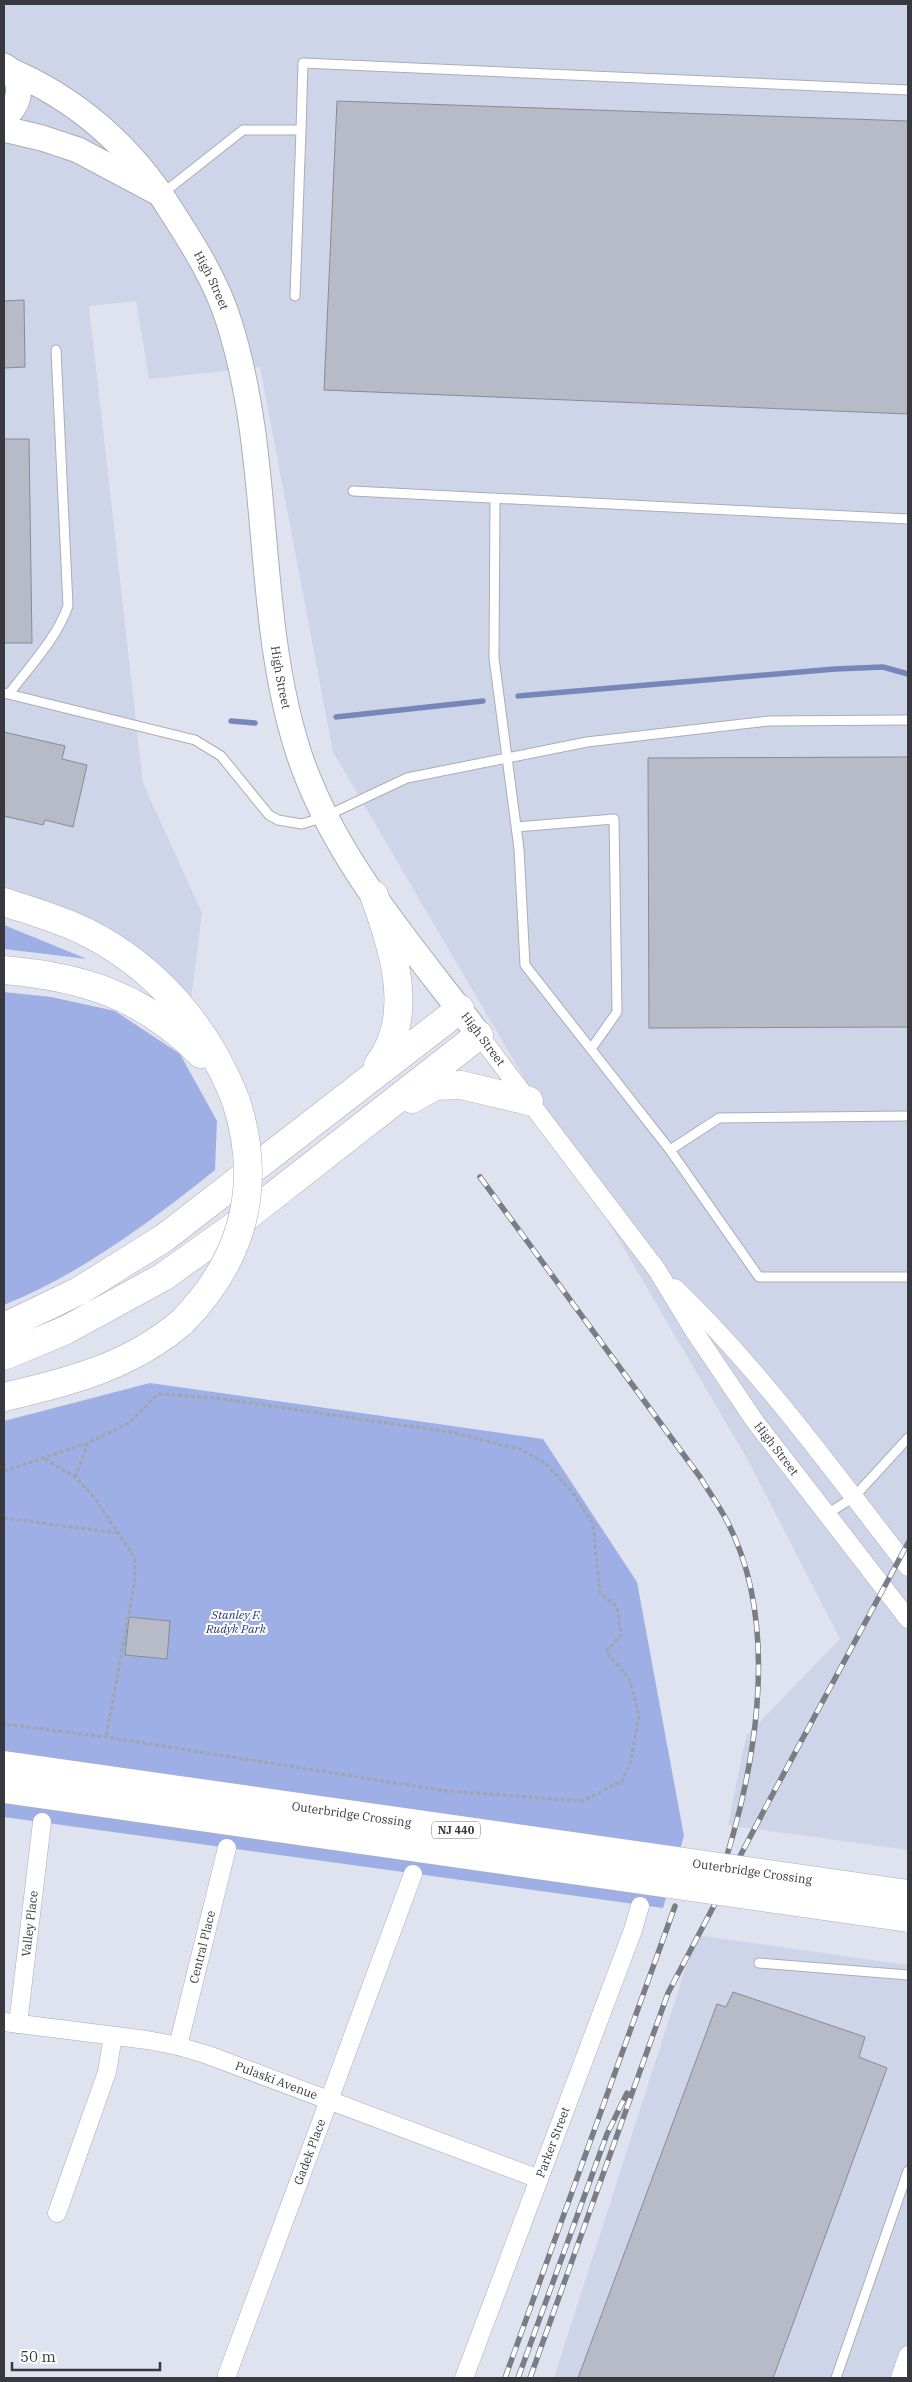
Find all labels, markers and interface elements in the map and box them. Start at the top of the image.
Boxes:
street label: High Street [191,248,232,312]
street label: High Street [268,645,294,710]
street label: High Street [458,1009,509,1069]
street label: High Street [751,1419,802,1478]
park label: Stanley F. Rudyk Park [205,1607,267,1636]
street label: Outerbridge Crossing [291,1798,413,1830]
road number: NJ 440 [432,1822,480,1838]
street label: Outerbridge Crossing [692,1855,814,1887]
street label: Valley Place [18,1890,41,1958]
street label: Central Place [186,1909,218,1985]
street label: Pulaski Avenue [233,2058,320,2102]
street label: Parker Street [532,2105,573,2179]
street label: Gadek Place [290,2117,328,2187]
scale bar [12,2340,160,2372]
text: 50 m [20,2347,56,2366]

